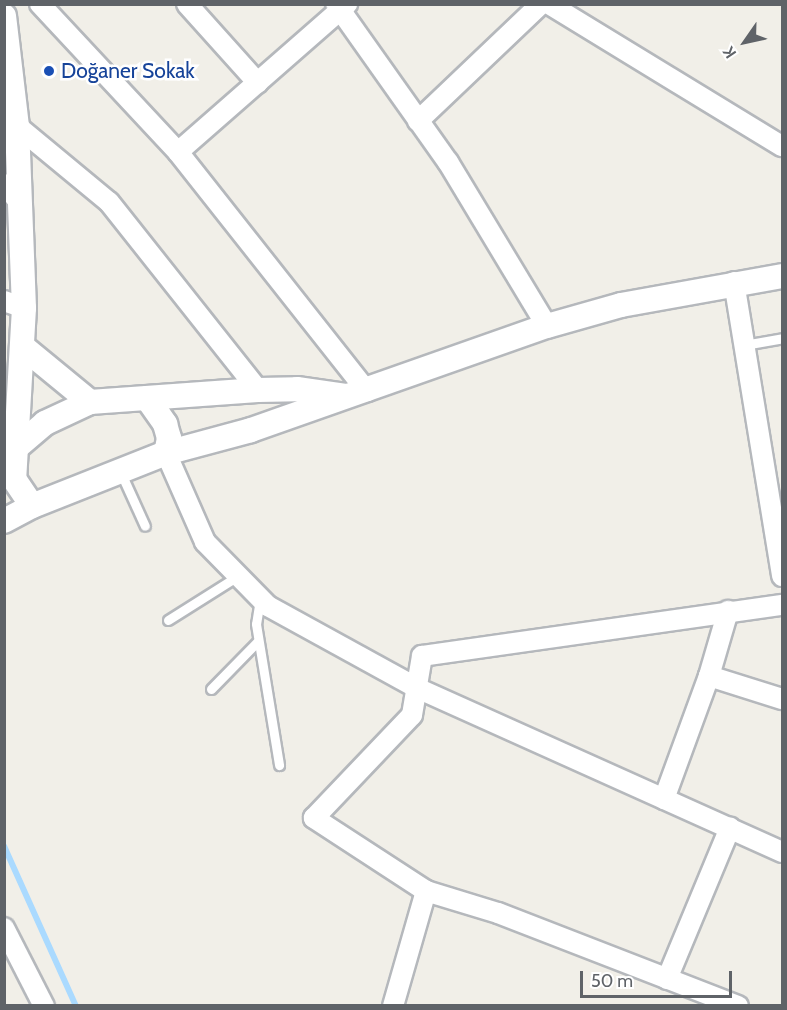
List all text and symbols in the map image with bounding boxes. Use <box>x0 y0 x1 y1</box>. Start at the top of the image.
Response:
north arrow <box>715 12 775 72</box>
text: K <box>719 43 740 62</box>
place label: Doğaner Sokak <box>61 58 195 84</box>
marker: Doğaner Sokak <box>42 64 56 78</box>
scale bar <box>583 959 734 997</box>
text: 50 m <box>591 970 633 992</box>

